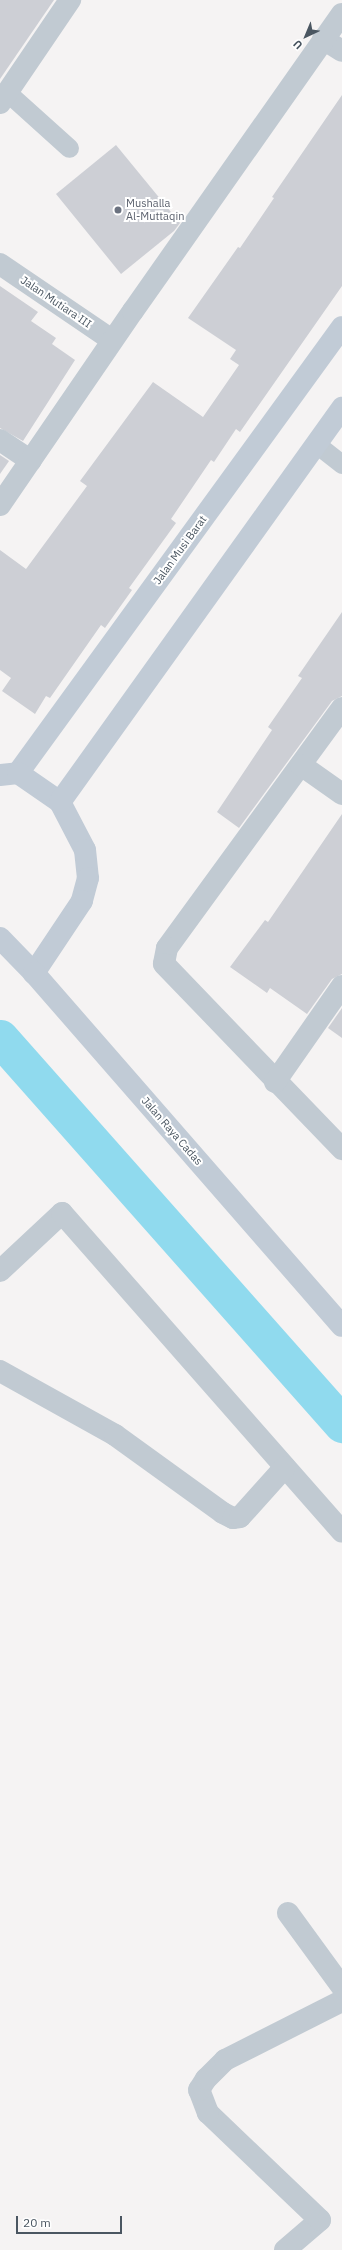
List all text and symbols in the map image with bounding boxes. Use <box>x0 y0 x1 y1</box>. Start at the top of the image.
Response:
north arrow <box>286 16 326 56</box>
text: U <box>290 37 305 52</box>
place label: Mushalla Al-Muttaqin <box>126 197 184 223</box>
marker: Mushalla Al-Muttaqin <box>113 205 123 215</box>
street label: Jalan Mutiara III <box>18 273 94 331</box>
street label: Jalan Musi Barat <box>151 513 209 587</box>
street label: Jalan Raya Cadas <box>139 1094 205 1168</box>
scale bar <box>18 2208 124 2234</box>
text: 20 m <box>23 2215 51 2230</box>

